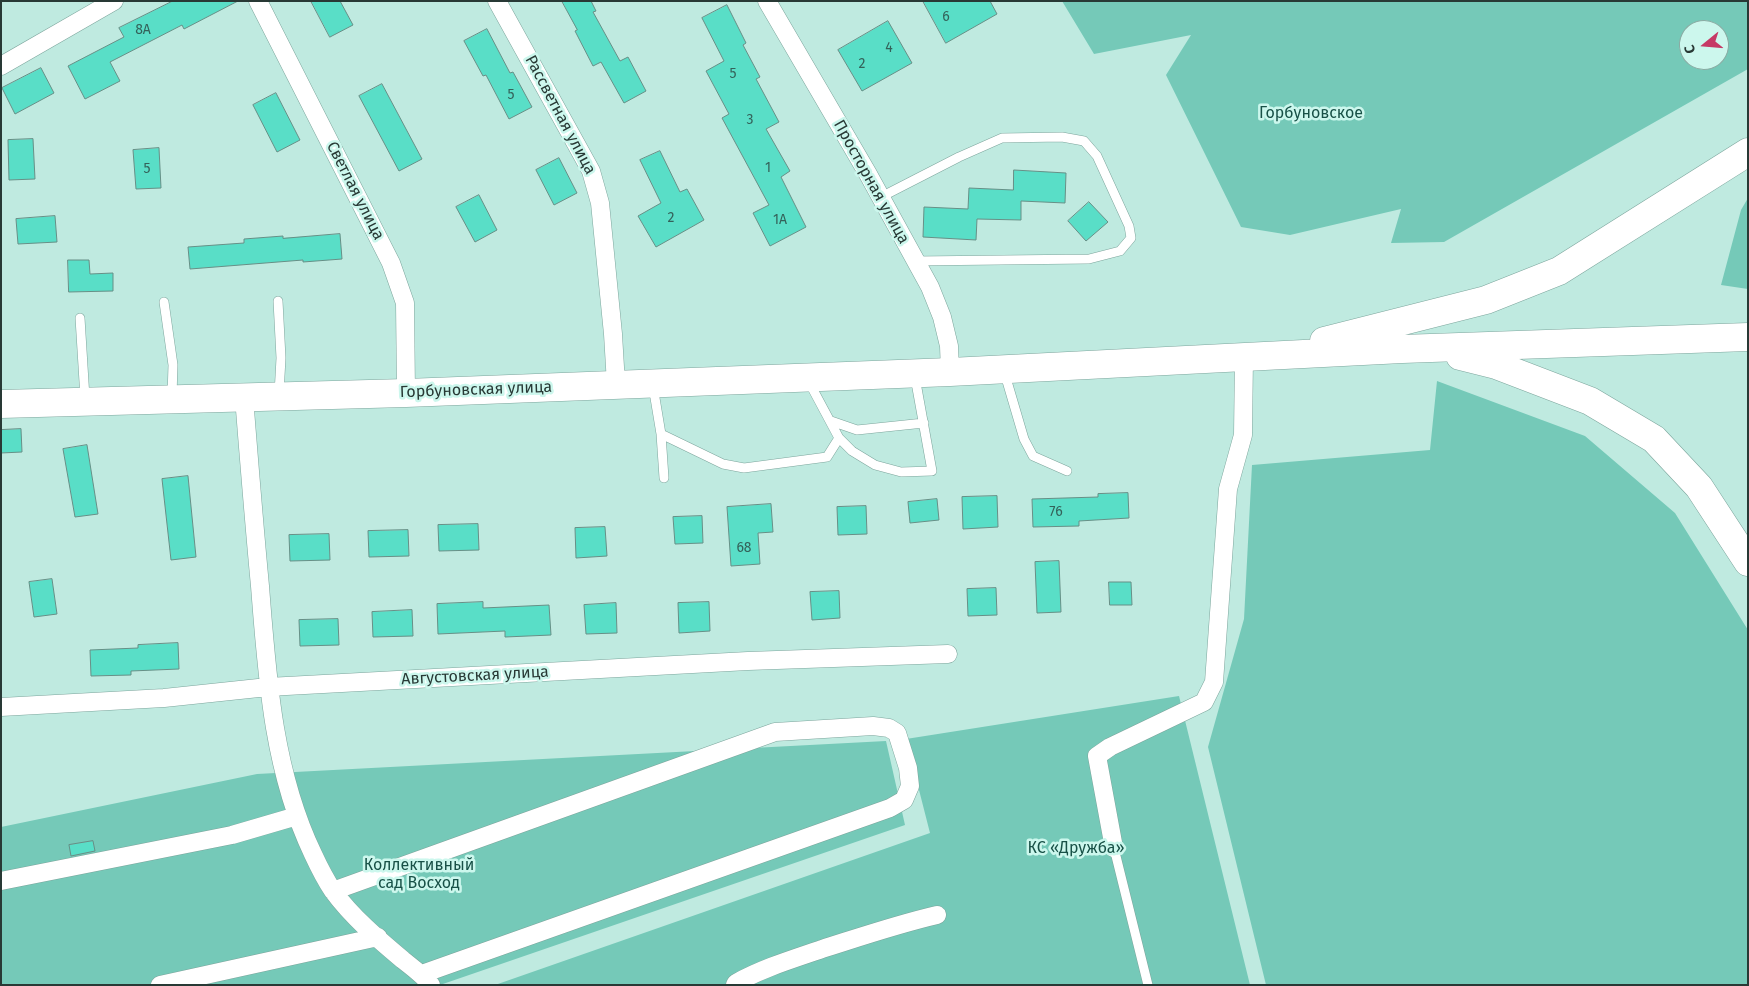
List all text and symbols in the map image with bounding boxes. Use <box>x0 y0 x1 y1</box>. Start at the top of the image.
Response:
house number: 6 <box>942 9 950 25</box>
north arrow <box>1679 20 1729 70</box>
house number: 8А <box>135 22 151 38</box>
house number: 4 <box>885 40 893 56</box>
text: С <box>1681 43 1699 56</box>
street label: Рассветная улица <box>520 52 600 178</box>
house number: 2 <box>859 56 865 72</box>
house number: 5 <box>729 66 737 82</box>
house number: 5 <box>507 87 515 103</box>
park label: Горбуновское <box>1259 104 1363 124</box>
house number: 3 <box>747 112 753 128</box>
street label: Просторная улица <box>829 117 913 247</box>
street label: Светлая улица <box>322 139 388 243</box>
house number: 1 <box>765 160 771 176</box>
house number: 5 <box>143 161 151 177</box>
house number: 2 <box>668 210 674 226</box>
house number: 1А <box>773 212 787 228</box>
street label: Горбуновская улица <box>400 378 552 402</box>
house number: 76 <box>1049 504 1063 520</box>
house number: 68 <box>736 540 752 556</box>
street label: Августовская улица <box>401 663 549 689</box>
park label: КС «Дружба» <box>1028 839 1124 859</box>
park label: Коллективный сад Восход <box>364 856 474 894</box>

